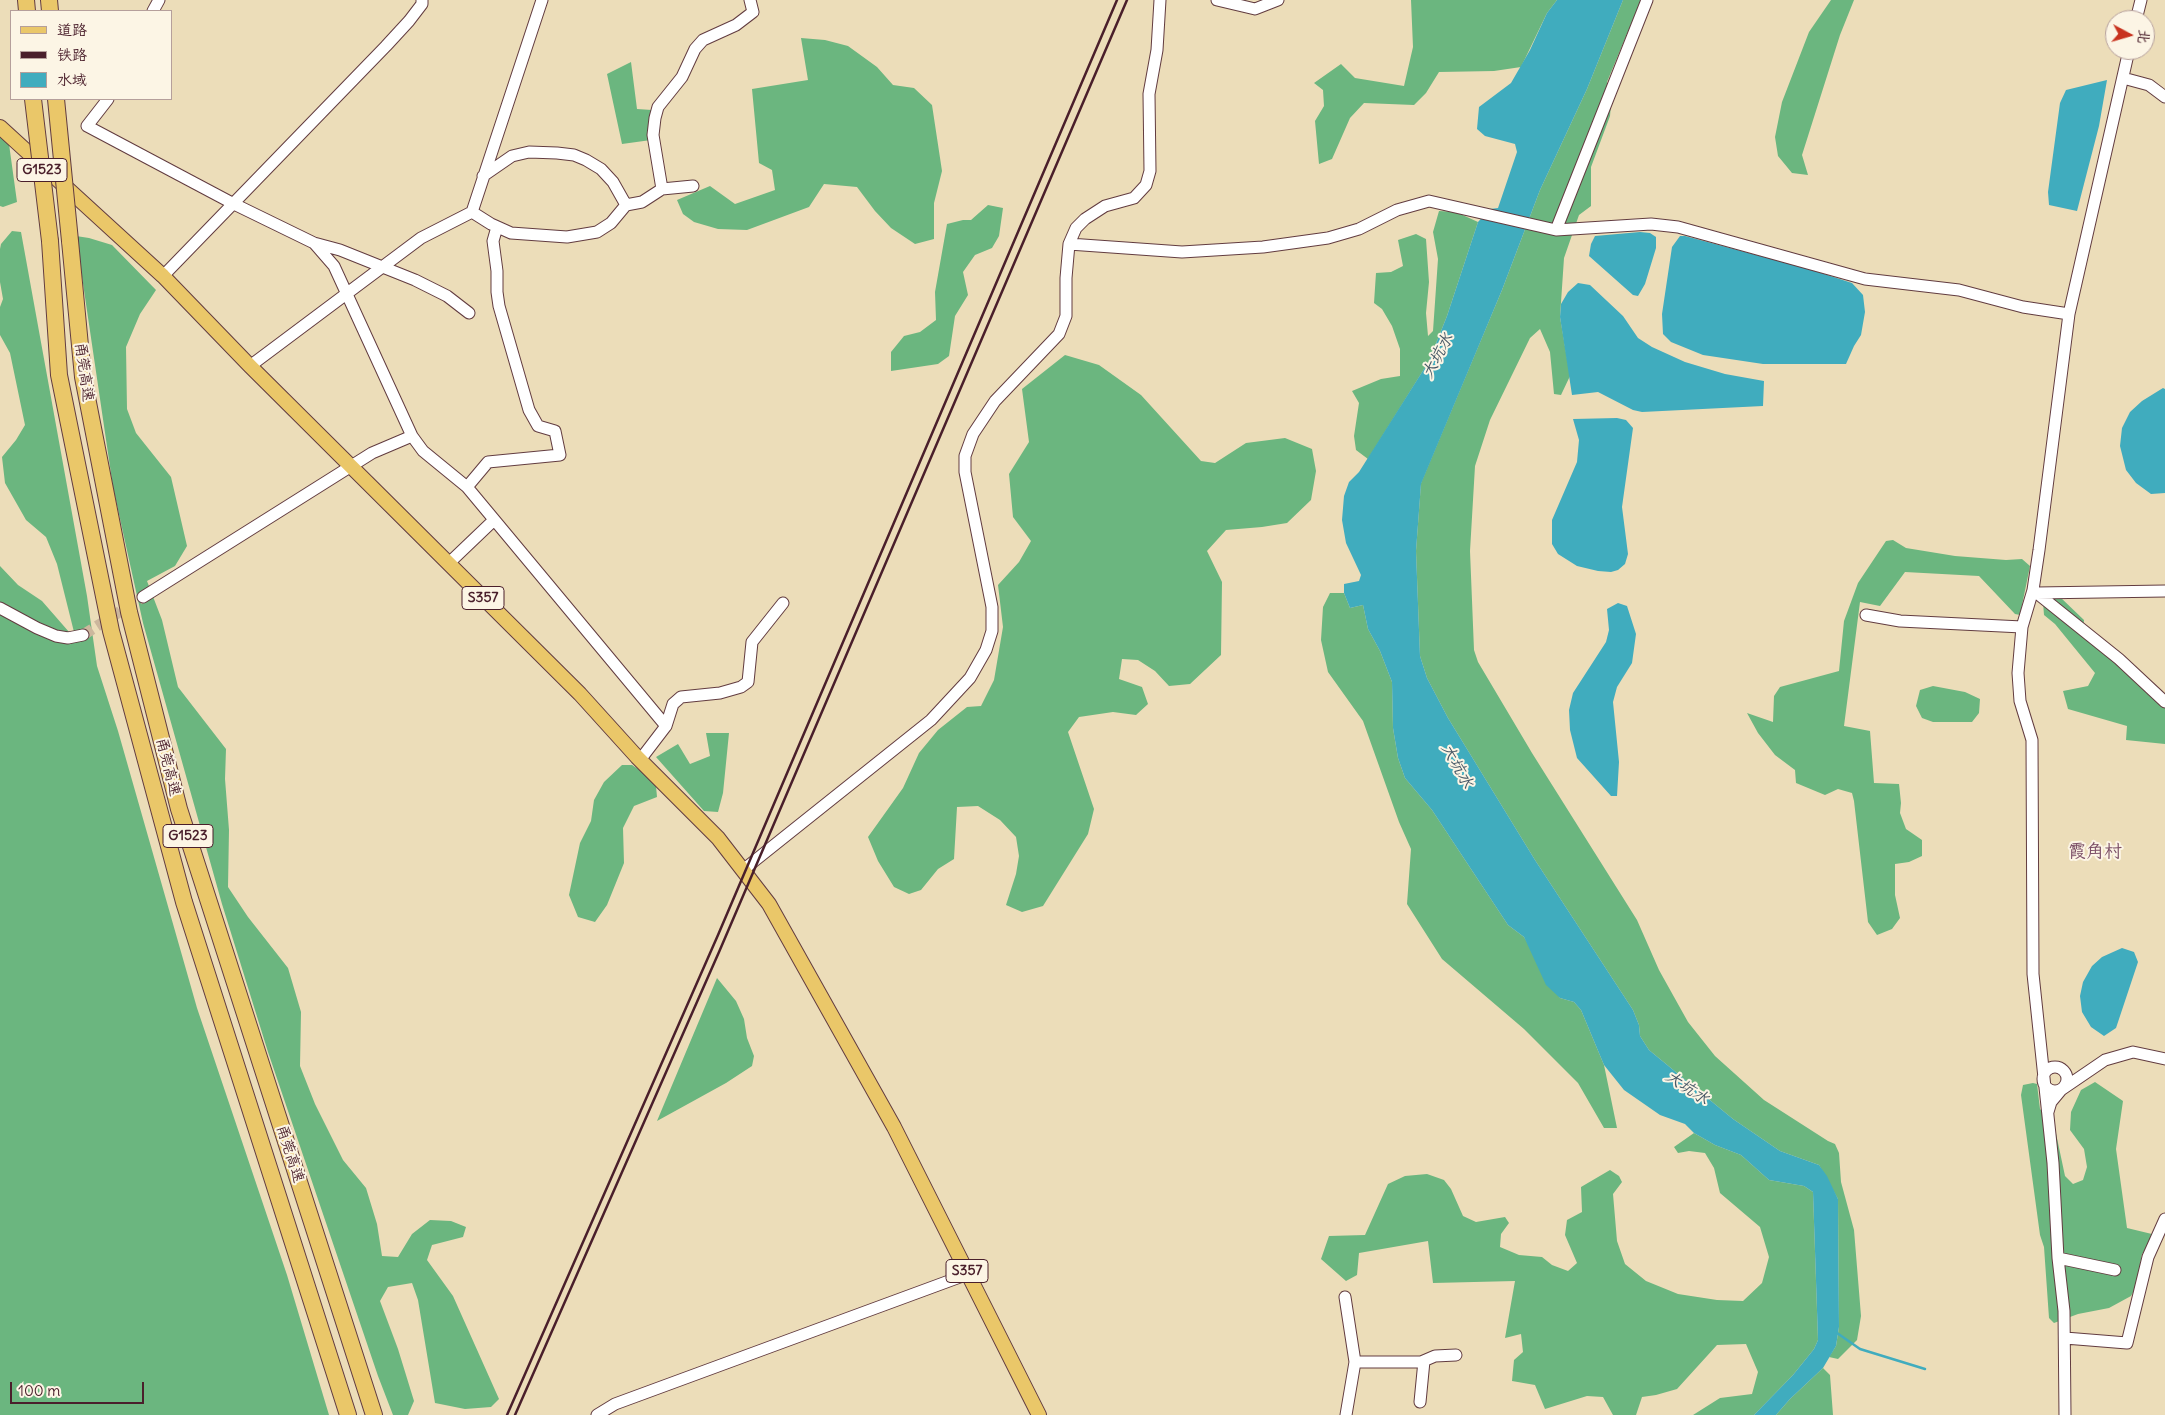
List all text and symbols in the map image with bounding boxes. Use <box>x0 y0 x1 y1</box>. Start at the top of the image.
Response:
legend <box>10 10 172 100</box>
north arrow <box>2105 10 2155 60</box>
text: 道路 <box>57 20 87 39</box>
text: 北 <box>2134 29 2154 44</box>
text: 铁路 <box>57 45 87 64</box>
text: 水域 <box>57 70 87 89</box>
road number: G1523 <box>17 158 67 182</box>
water label: 大坑水 <box>1418 330 1458 382</box>
street label: 甬莞高速 <box>71 341 97 403</box>
road number: S357 <box>462 586 504 610</box>
street label: 甬莞高速 <box>152 736 184 798</box>
water label: 大坑水 <box>1437 740 1477 792</box>
road number: G1523 <box>163 824 213 848</box>
district label: 霞角村 <box>2068 841 2122 863</box>
water label: 大坑水 <box>1662 1067 1712 1109</box>
street label: 甬莞高速 <box>272 1123 308 1185</box>
road number: S357 <box>946 1260 988 1282</box>
scale bar <box>12 1372 146 1404</box>
text: 100 m <box>18 1381 60 1400</box>

